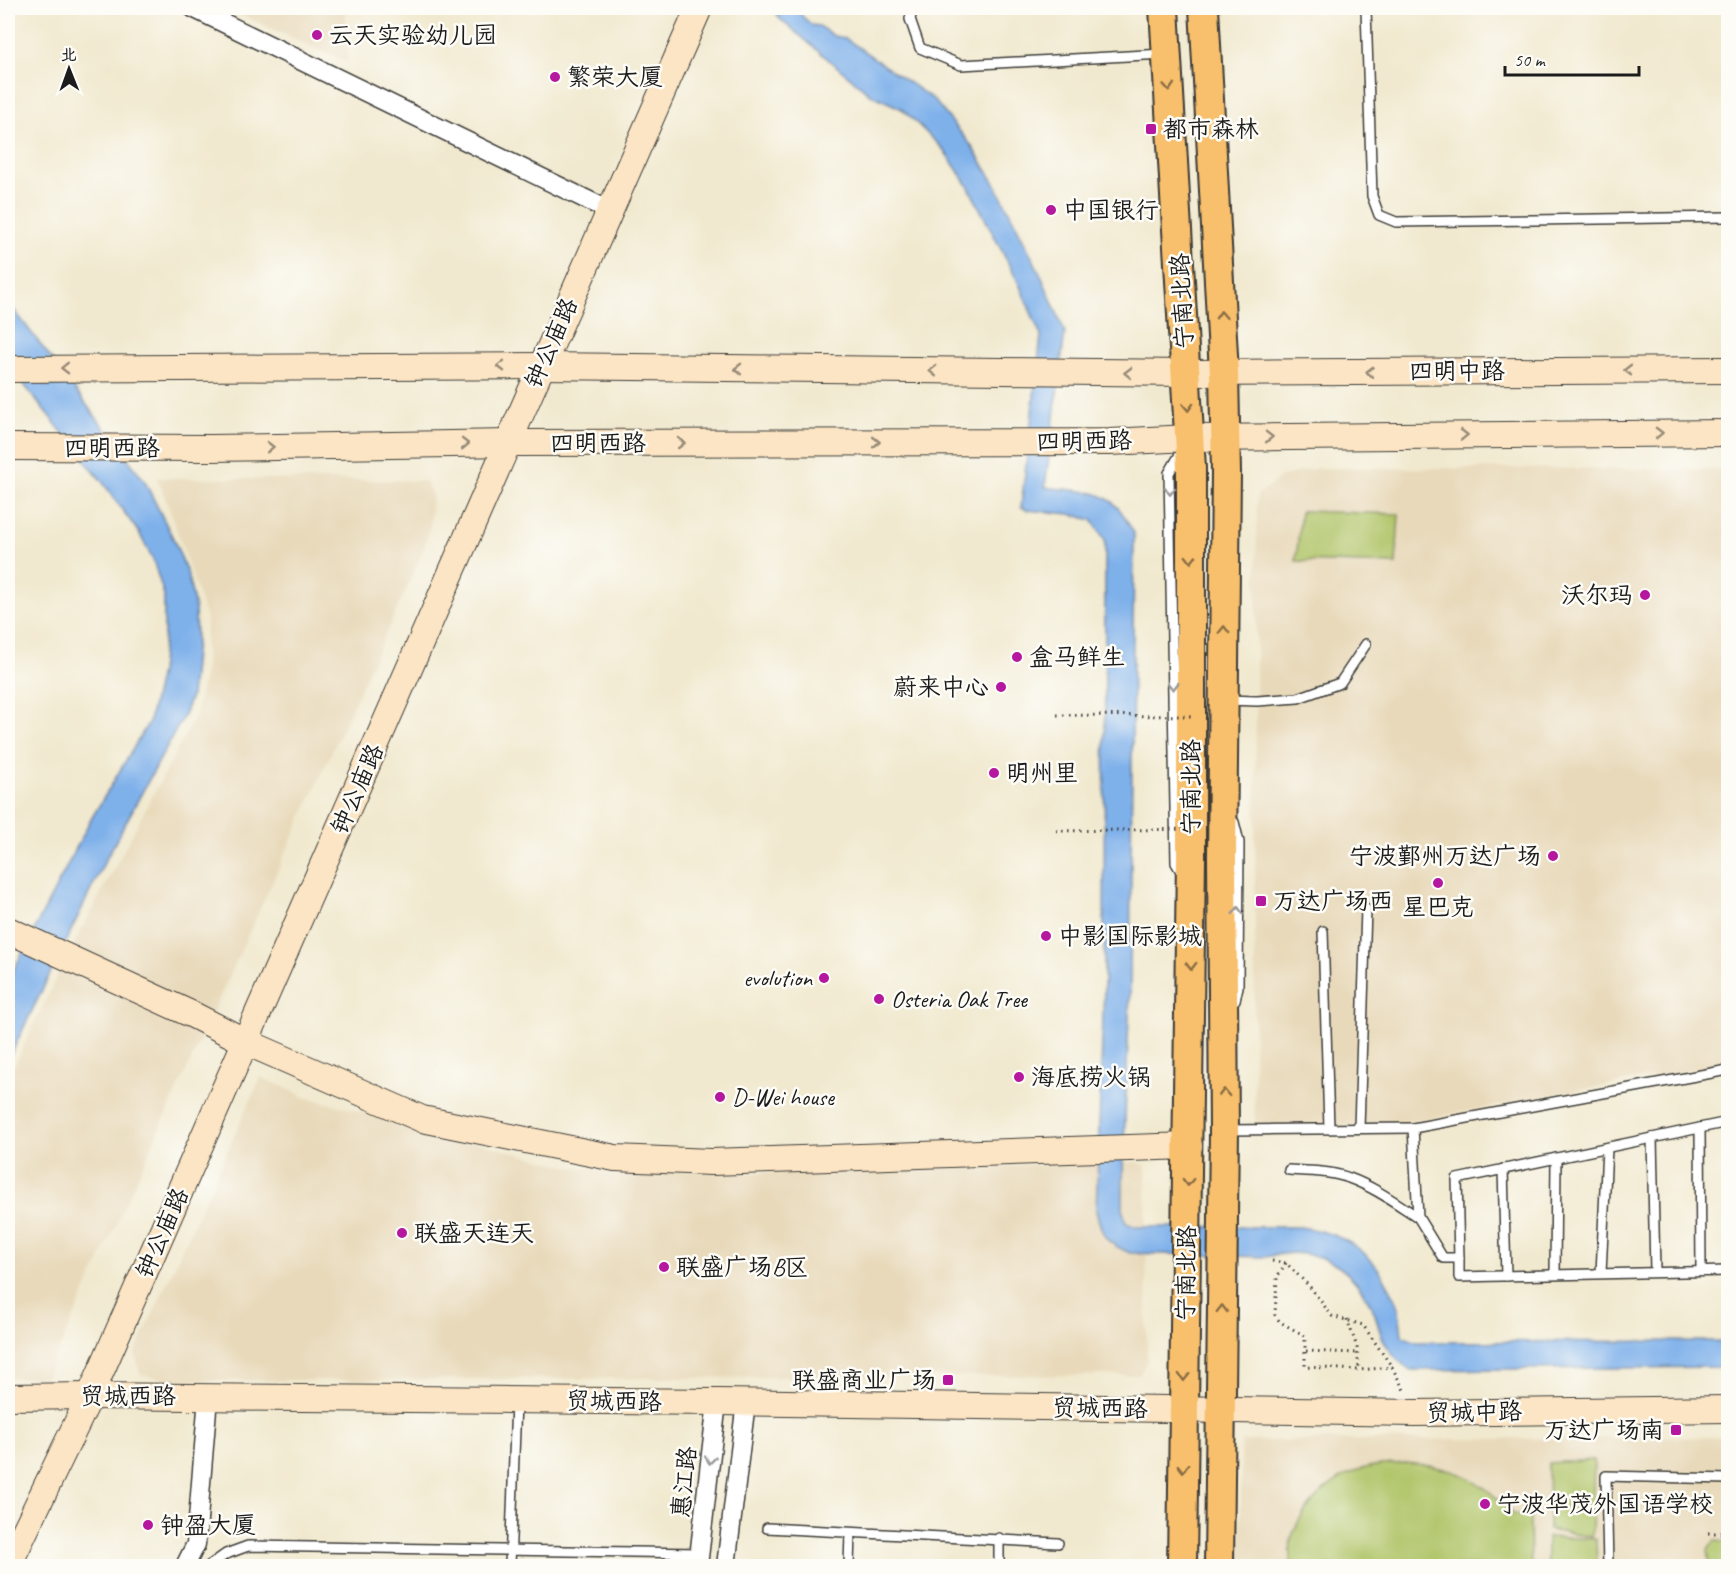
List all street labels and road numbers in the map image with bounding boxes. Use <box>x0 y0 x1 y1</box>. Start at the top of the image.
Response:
street label: 宁南北路 <box>1165 252 1199 350</box>
street label: 钟公庙路 <box>518 293 584 393</box>
street label: 四明中路 <box>1409 356 1505 386</box>
street label: 四明西路 <box>1036 425 1132 457</box>
street label: 四明西路 <box>550 428 646 458</box>
street label: 四明西路 <box>64 433 160 463</box>
street label: 钟公庙路 <box>324 739 390 839</box>
street label: 宁南北路 <box>1176 739 1206 835</box>
street label: 钟公庙路 <box>129 1183 195 1283</box>
street label: 宁南北路 <box>1170 1225 1202 1321</box>
street label: 贸城西路 <box>80 1381 176 1411</box>
street label: 贸城西路 <box>566 1385 662 1417</box>
street label: 贸城西路 <box>1052 1392 1148 1424</box>
street label: 贸城中路 <box>1426 1396 1522 1428</box>
street label: 惠江路 <box>665 1445 703 1519</box>

